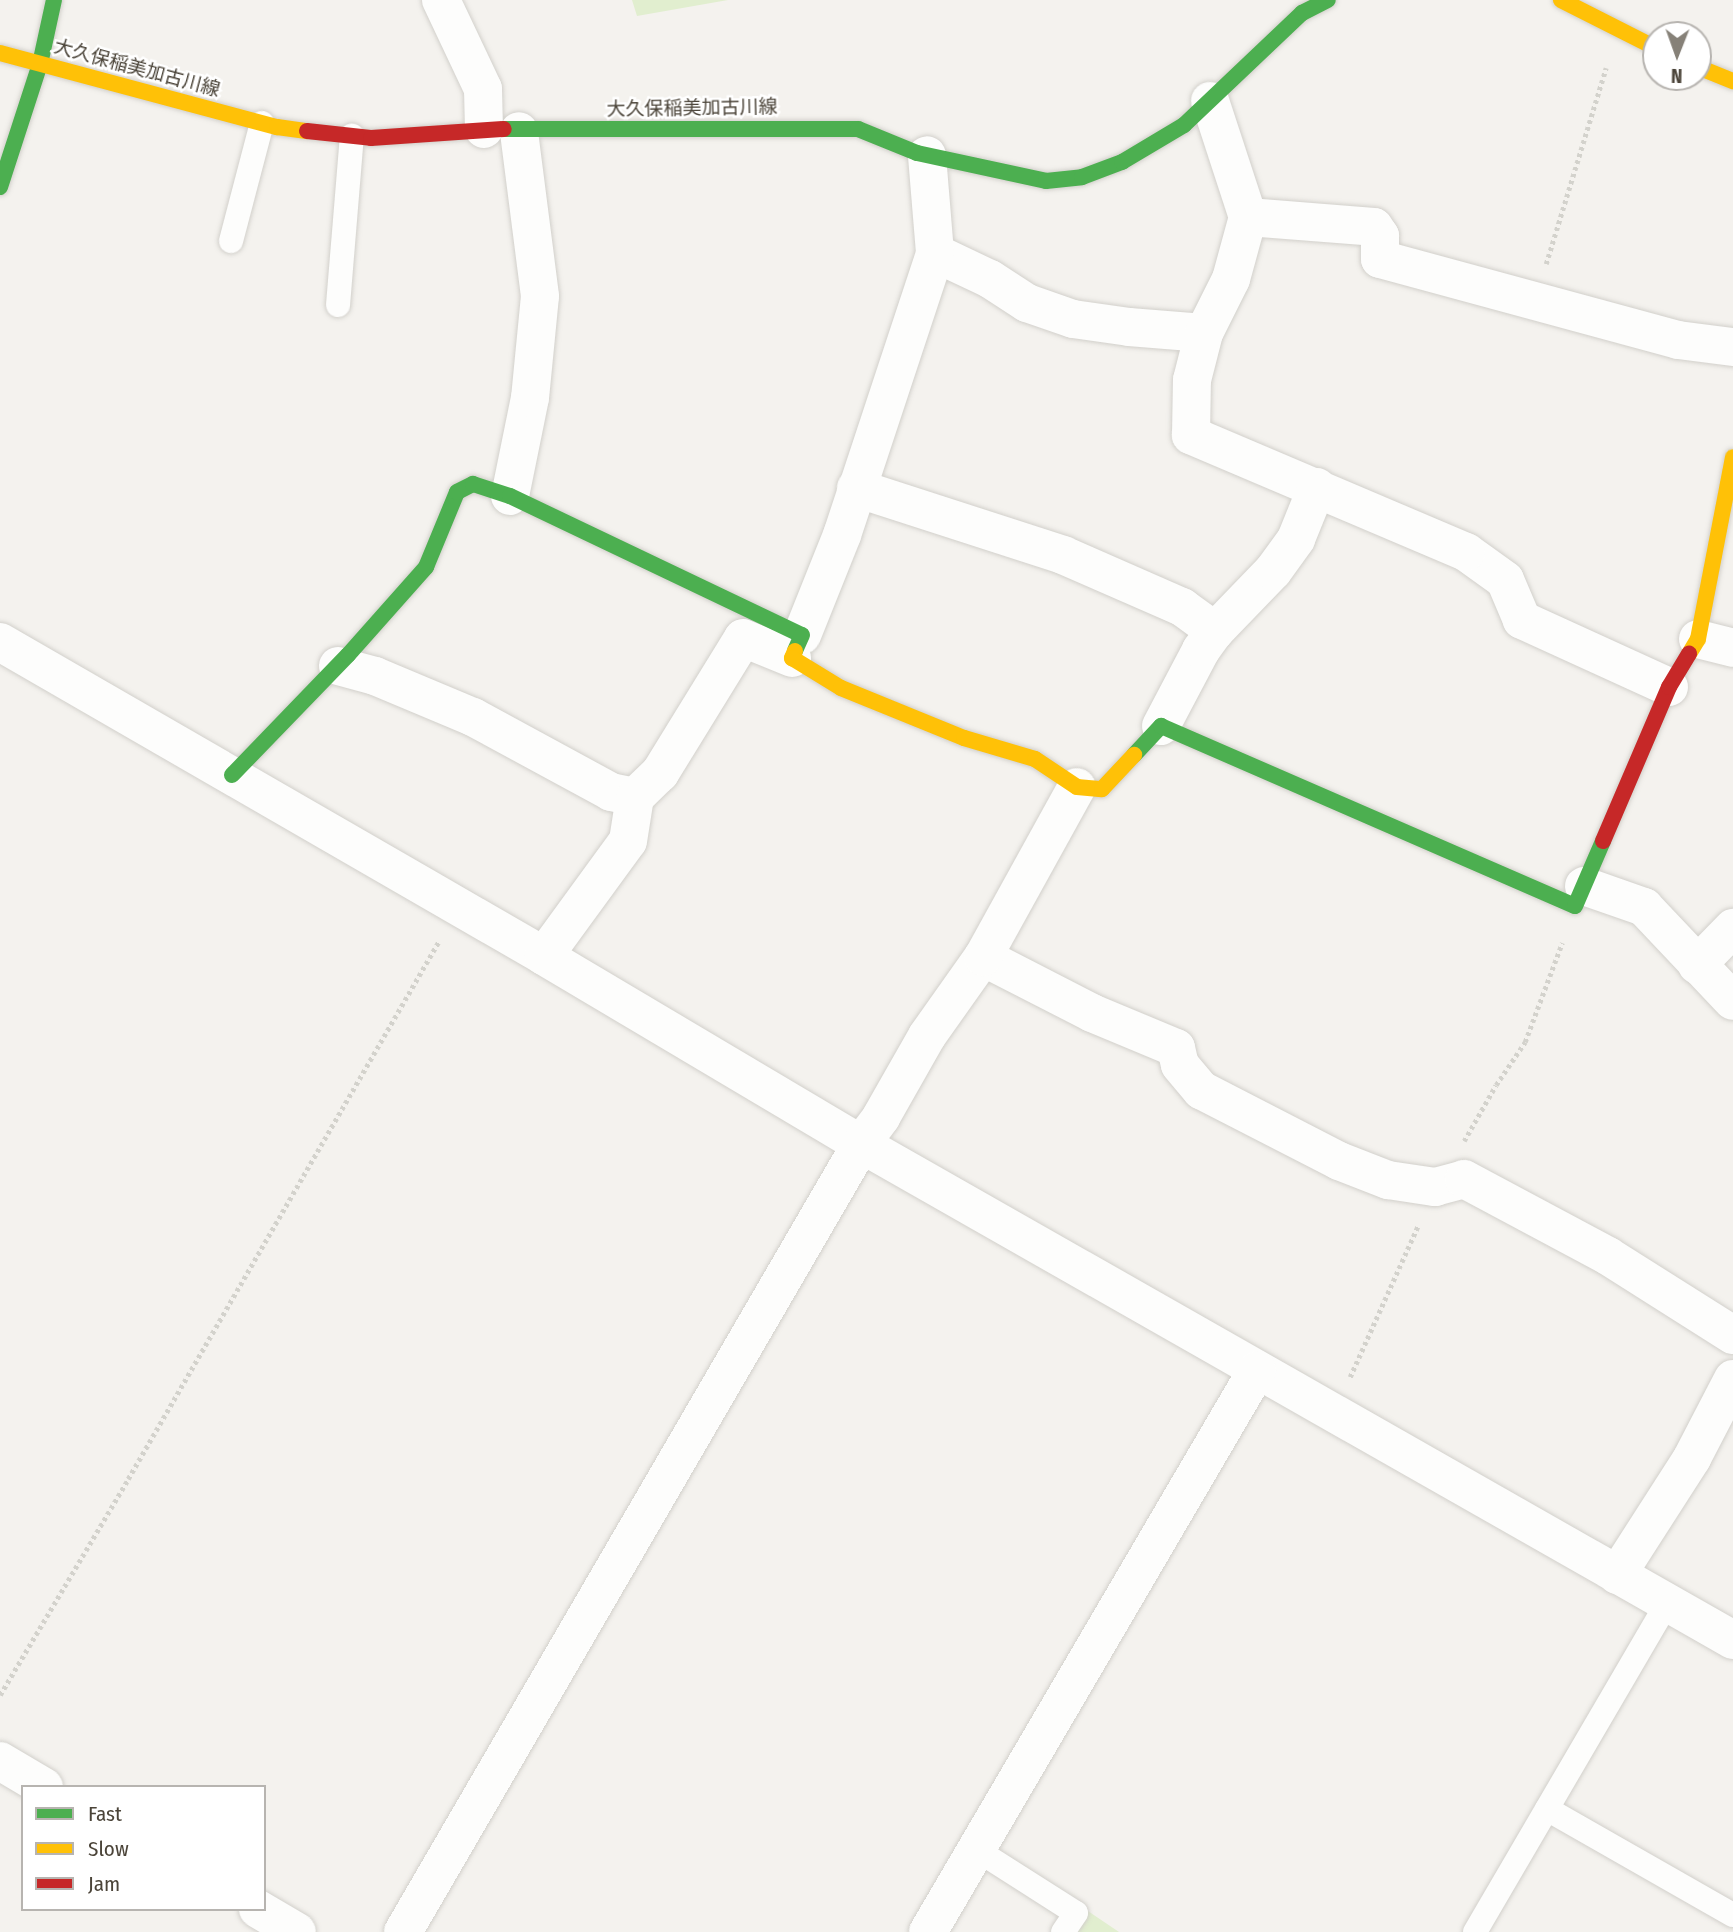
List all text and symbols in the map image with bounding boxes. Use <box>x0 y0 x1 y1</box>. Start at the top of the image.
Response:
north arrow <box>1642 21 1712 91</box>
street label: 大久保稲美加古川線 <box>51 35 223 101</box>
text: N <box>1671 64 1683 87</box>
street label: 大久保稲美加古川線 <box>606 95 778 121</box>
legend <box>21 1785 266 1911</box>
text: Fast <box>88 1801 122 1827</box>
text: Slow <box>88 1836 129 1862</box>
text: Jam <box>88 1871 120 1897</box>

